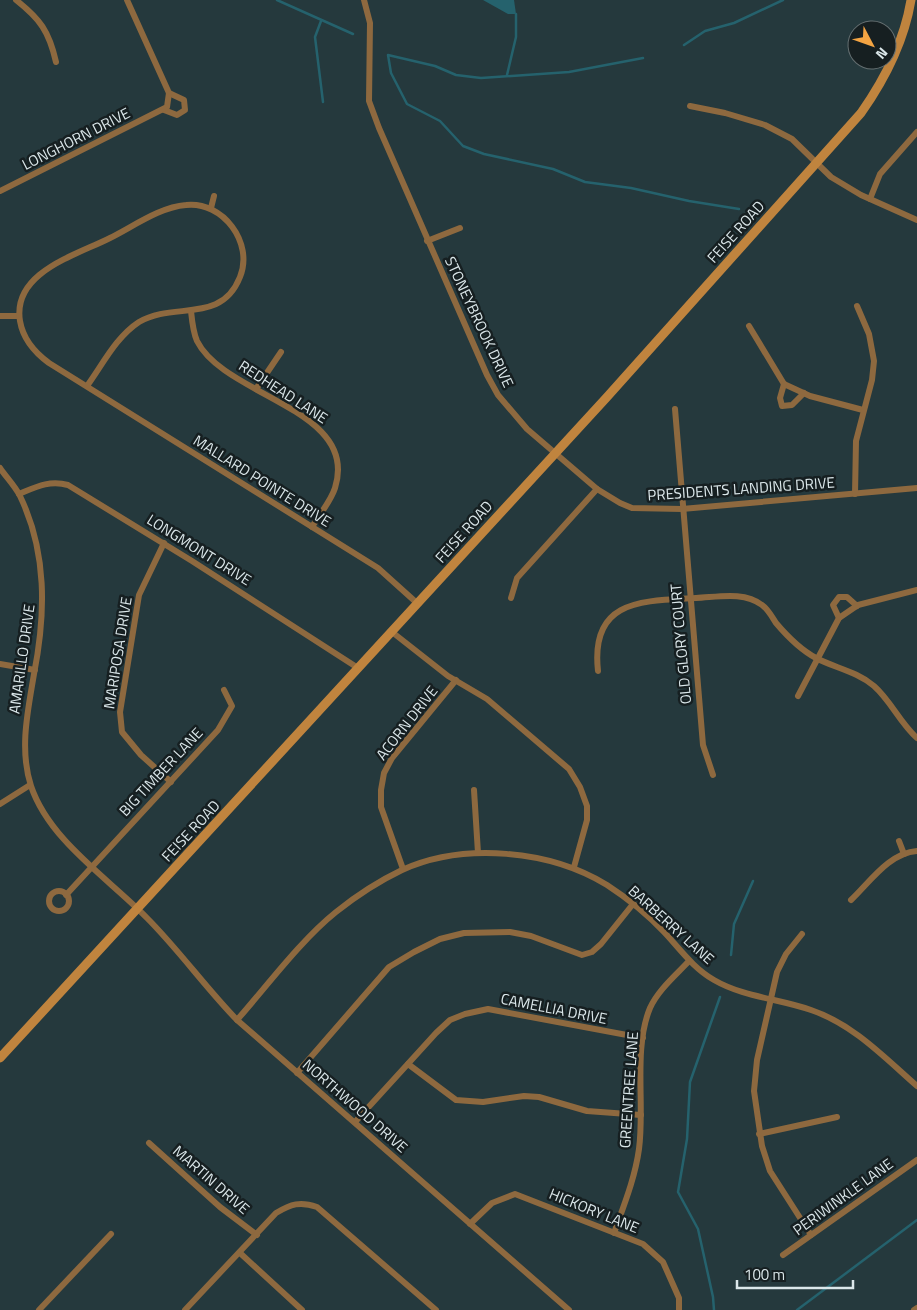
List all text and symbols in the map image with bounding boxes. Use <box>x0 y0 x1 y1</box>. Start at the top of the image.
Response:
north arrow <box>847 20 897 70</box>
text: N <box>871 43 893 64</box>
street label: LONGHORN DRIVE <box>18 101 134 176</box>
street label: FEISE ROAD <box>701 195 770 268</box>
street label: STONEYBROOK DRIVE <box>439 253 520 391</box>
street label: REDHEAD LANE <box>234 354 332 429</box>
street label: MALLARD POINTE DRIVE <box>189 429 336 532</box>
street label: PRESIDENTS LANDING DRIVE <box>647 470 835 507</box>
street label: FEISE ROAD <box>429 495 498 568</box>
street label: LONGMONT DRIVE <box>142 508 256 591</box>
street label: OLD GLORY COURT <box>664 583 697 705</box>
street label: MARIPOSA DRIVE <box>97 595 138 711</box>
street label: AMARILLO DRIVE <box>2 603 41 715</box>
street label: ACORN DRIVE <box>370 681 443 765</box>
street label: BIG TIMBER LANE <box>113 722 208 821</box>
street label: FEISE ROAD <box>156 795 225 867</box>
street label: BARBERRY LANE <box>623 880 719 970</box>
street label: CAMELLIA DRIVE <box>499 987 609 1030</box>
street label: GREENTREE LANE <box>613 1031 644 1149</box>
street label: NORTHWOOD DRIVE <box>298 1053 413 1158</box>
street label: MARTIN DRIVE <box>168 1140 255 1220</box>
street label: PERIWINKLE LANE <box>788 1152 898 1241</box>
street label: HICKORY LANE <box>546 1182 643 1239</box>
scale bar <box>737 1258 853 1290</box>
text: 100 m <box>744 1263 785 1286</box>

